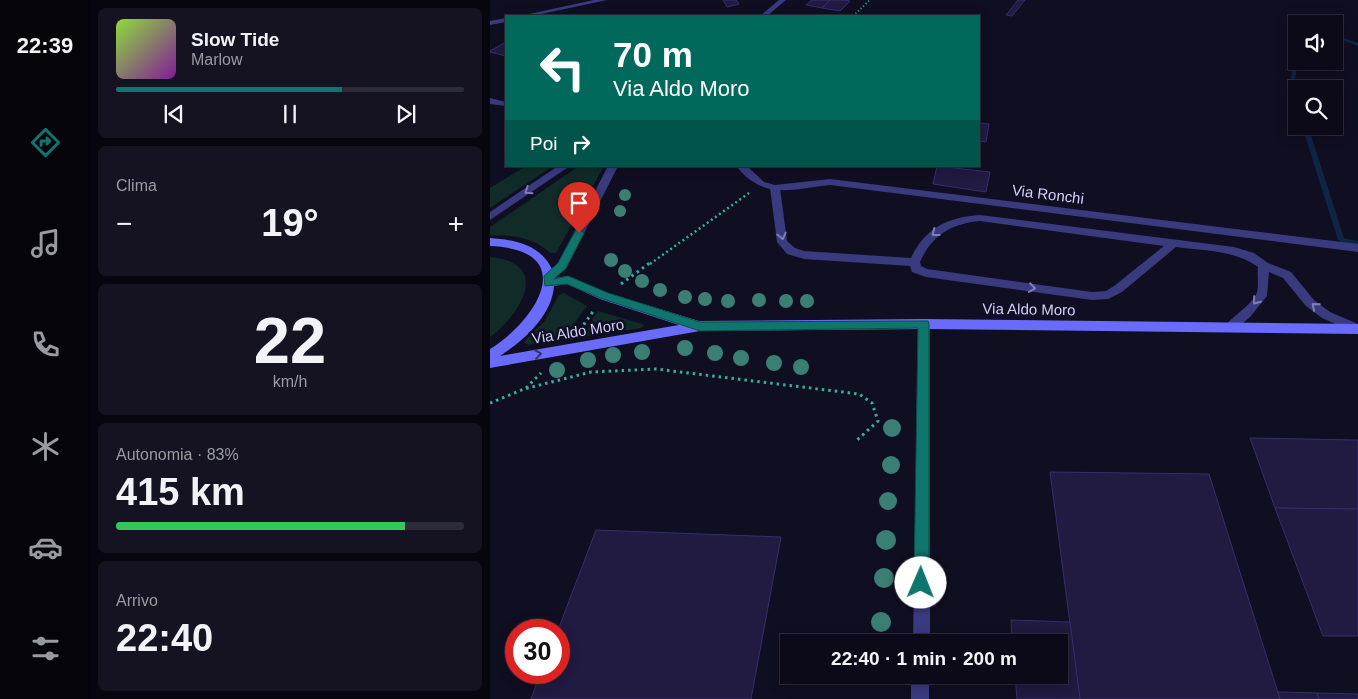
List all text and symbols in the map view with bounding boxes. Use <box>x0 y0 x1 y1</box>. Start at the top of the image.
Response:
map controls <box>1288 15 1343 135</box>
button: sound <box>1288 15 1343 70</box>
text: Slow Tide <box>191 29 279 50</box>
text: 22:39 <box>17 33 73 58</box>
icon: left <box>530 35 595 100</box>
text: 70 m <box>613 35 693 74</box>
text: Marlow <box>191 51 243 68</box>
text: Via Aldo Moro <box>613 76 750 101</box>
button: search <box>1288 80 1343 135</box>
icon: previous <box>160 100 188 128</box>
icon: pause <box>276 100 304 128</box>
icon: next <box>392 100 420 128</box>
icon: directions <box>28 125 63 160</box>
icon: right <box>567 130 595 158</box>
text: Poi <box>530 133 557 154</box>
text: Clima <box>116 177 157 194</box>
street label: Via Ronchi <box>1011 181 1085 207</box>
pin <box>558 182 600 233</box>
one-way arrow <box>524 185 533 195</box>
icon: arrive <box>565 189 593 217</box>
text: 19° <box>261 202 319 244</box>
text: − <box>116 208 132 239</box>
text: + <box>448 208 464 239</box>
icon: music <box>28 226 63 261</box>
one-way arrow <box>931 227 941 236</box>
one-way arrow <box>776 232 787 240</box>
one-way arrow <box>1028 282 1037 292</box>
one-way arrow <box>1254 295 1262 304</box>
street label: Via Aldo Moro <box>982 300 1076 318</box>
one-way arrow <box>1311 302 1320 311</box>
text: 22 <box>254 304 326 377</box>
street label: Via Aldo Moro <box>531 315 625 347</box>
icon: phone <box>28 327 63 362</box>
one-way arrow <box>534 350 542 360</box>
text: km/h <box>273 373 307 390</box>
icon: climate <box>28 429 63 464</box>
text: Autonomia · 83% <box>116 446 239 463</box>
text: 415 km <box>116 471 245 513</box>
icon: car <box>28 530 63 565</box>
position arrow <box>894 556 946 608</box>
text: Arrivo <box>116 592 158 609</box>
text: 22:40 <box>116 617 213 659</box>
speed limit sign: 30 <box>505 619 570 684</box>
icon: filters <box>28 631 63 666</box>
text: 22:40 · 1 min · 200 m <box>831 648 1017 669</box>

